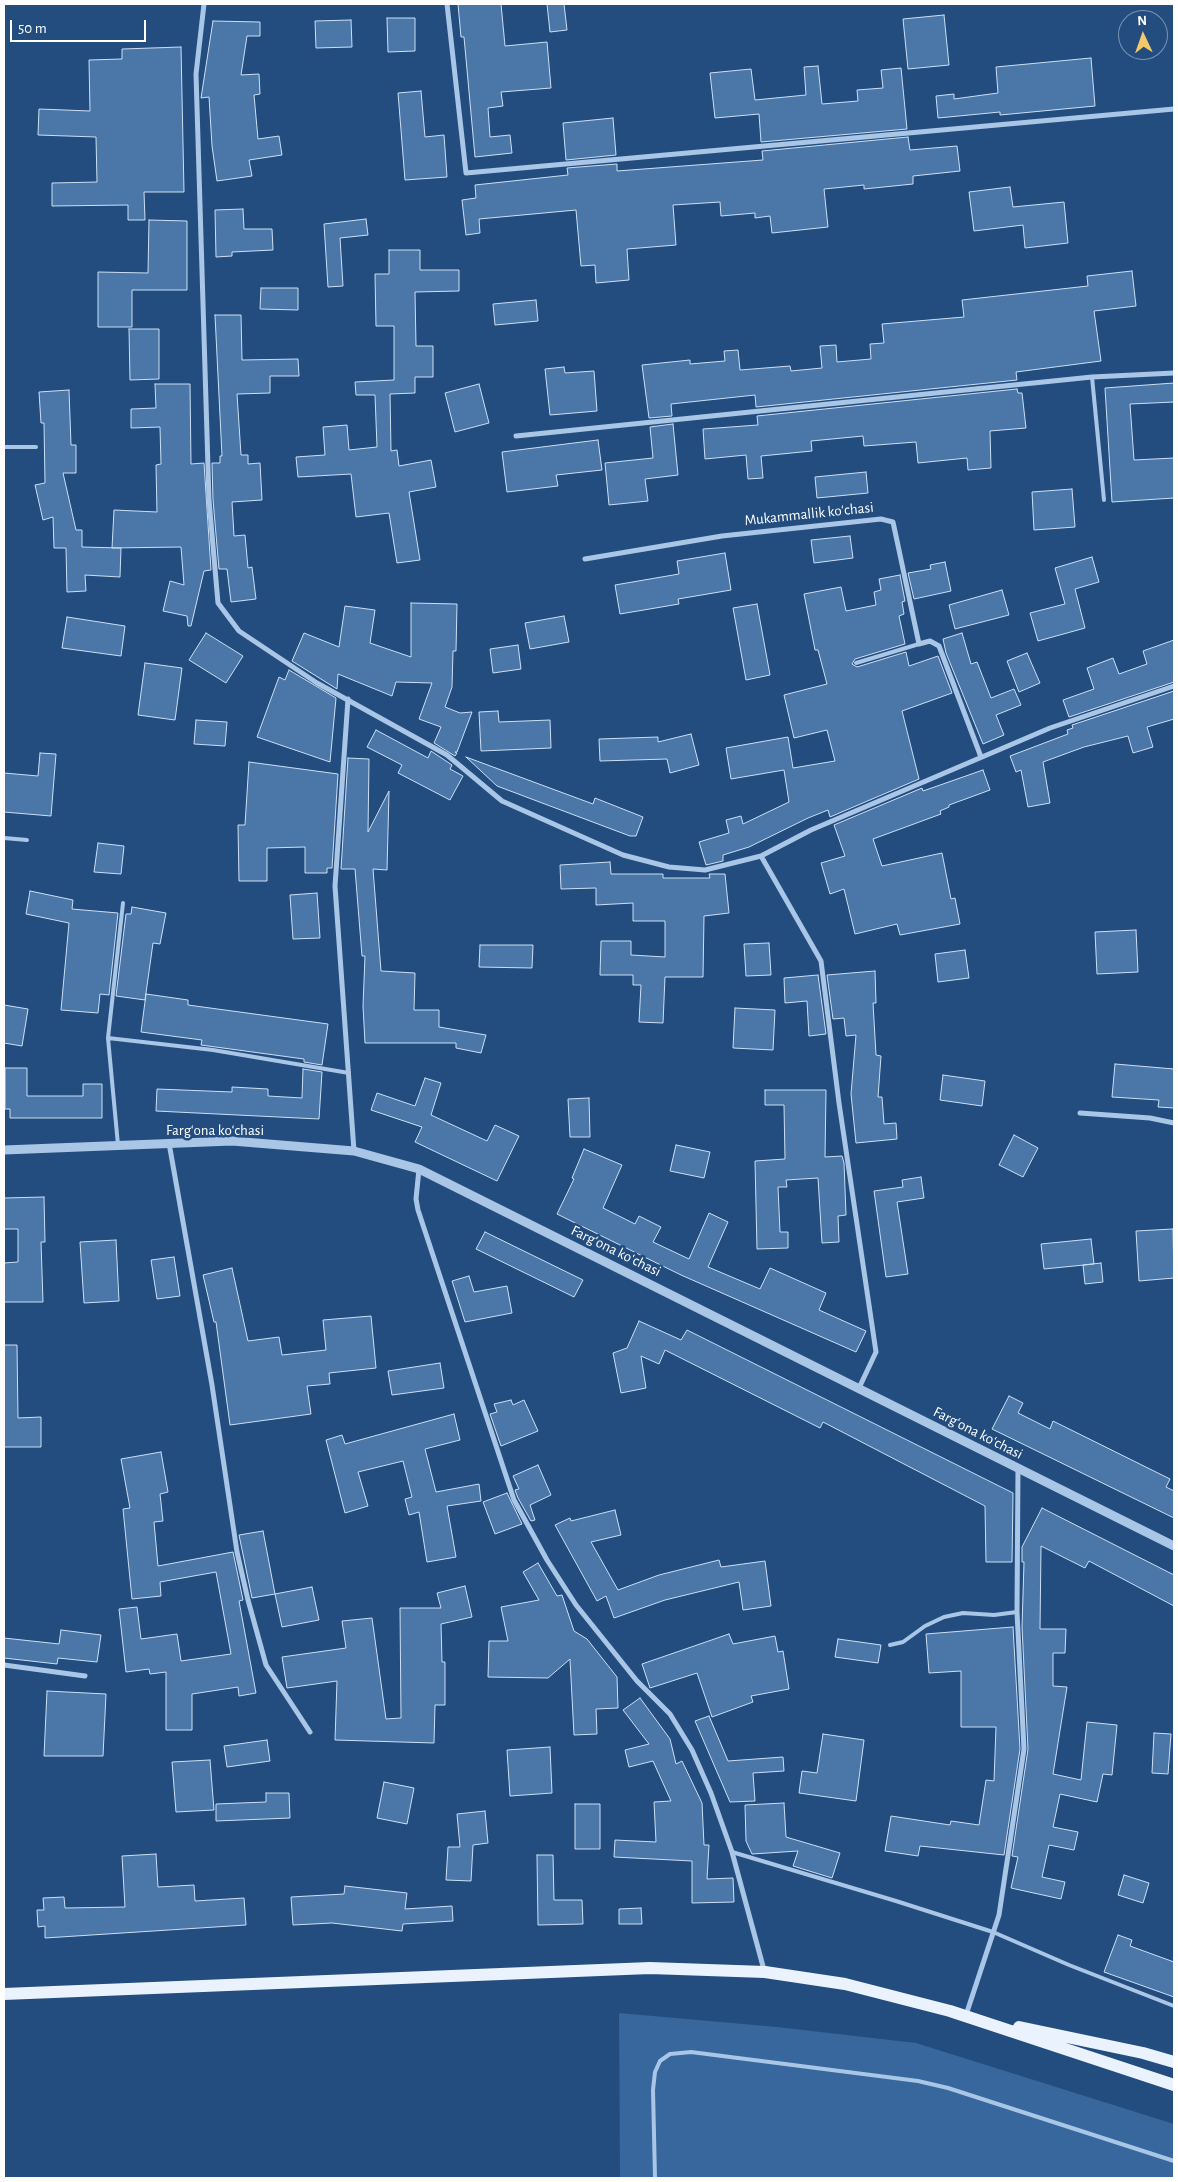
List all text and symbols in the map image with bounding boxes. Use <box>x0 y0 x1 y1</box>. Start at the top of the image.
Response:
scale bar <box>12 10 149 42</box>
north arrow <box>1118 10 1168 60</box>
text: N <box>1137 14 1147 28</box>
text: 50 m <box>18 21 47 36</box>
street label: Mukammallik koʻchasi <box>744 498 874 530</box>
street label: Fargʻona koʻchasi <box>166 1121 264 1139</box>
street label: Fargʻona koʻchasi <box>568 1221 664 1281</box>
street label: Fargʻona koʻchasi <box>930 1403 1026 1463</box>

